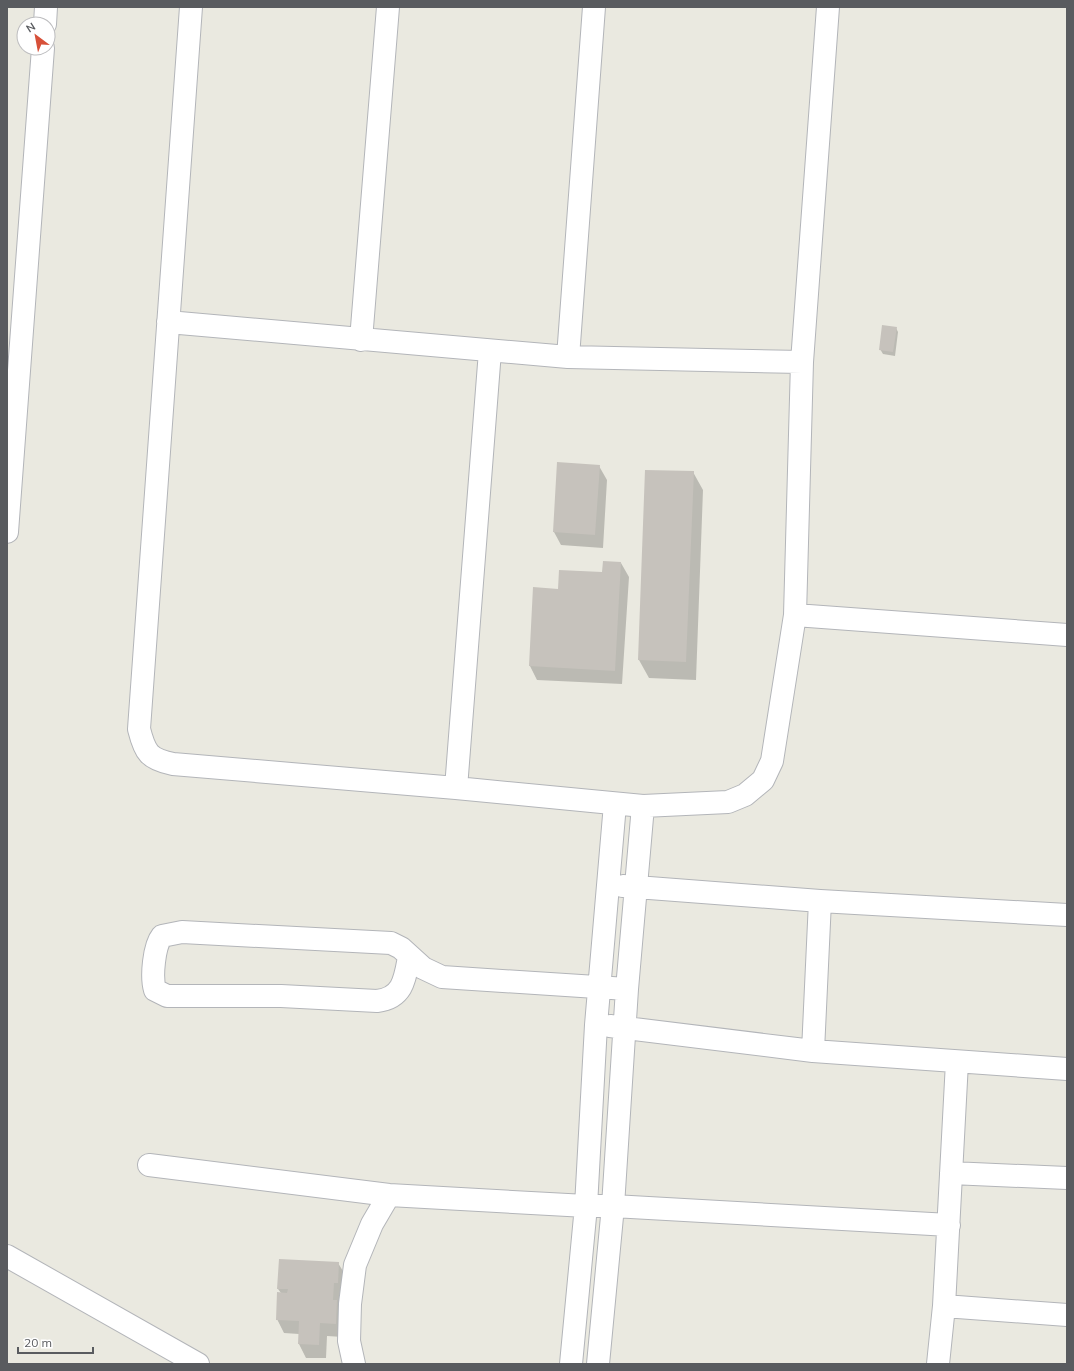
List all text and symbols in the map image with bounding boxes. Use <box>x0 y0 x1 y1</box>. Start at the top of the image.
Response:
north arrow <box>16 16 56 56</box>
text: N <box>23 19 38 36</box>
scale bar <box>18 1329 93 1355</box>
text: 20 m <box>24 1335 52 1350</box>

